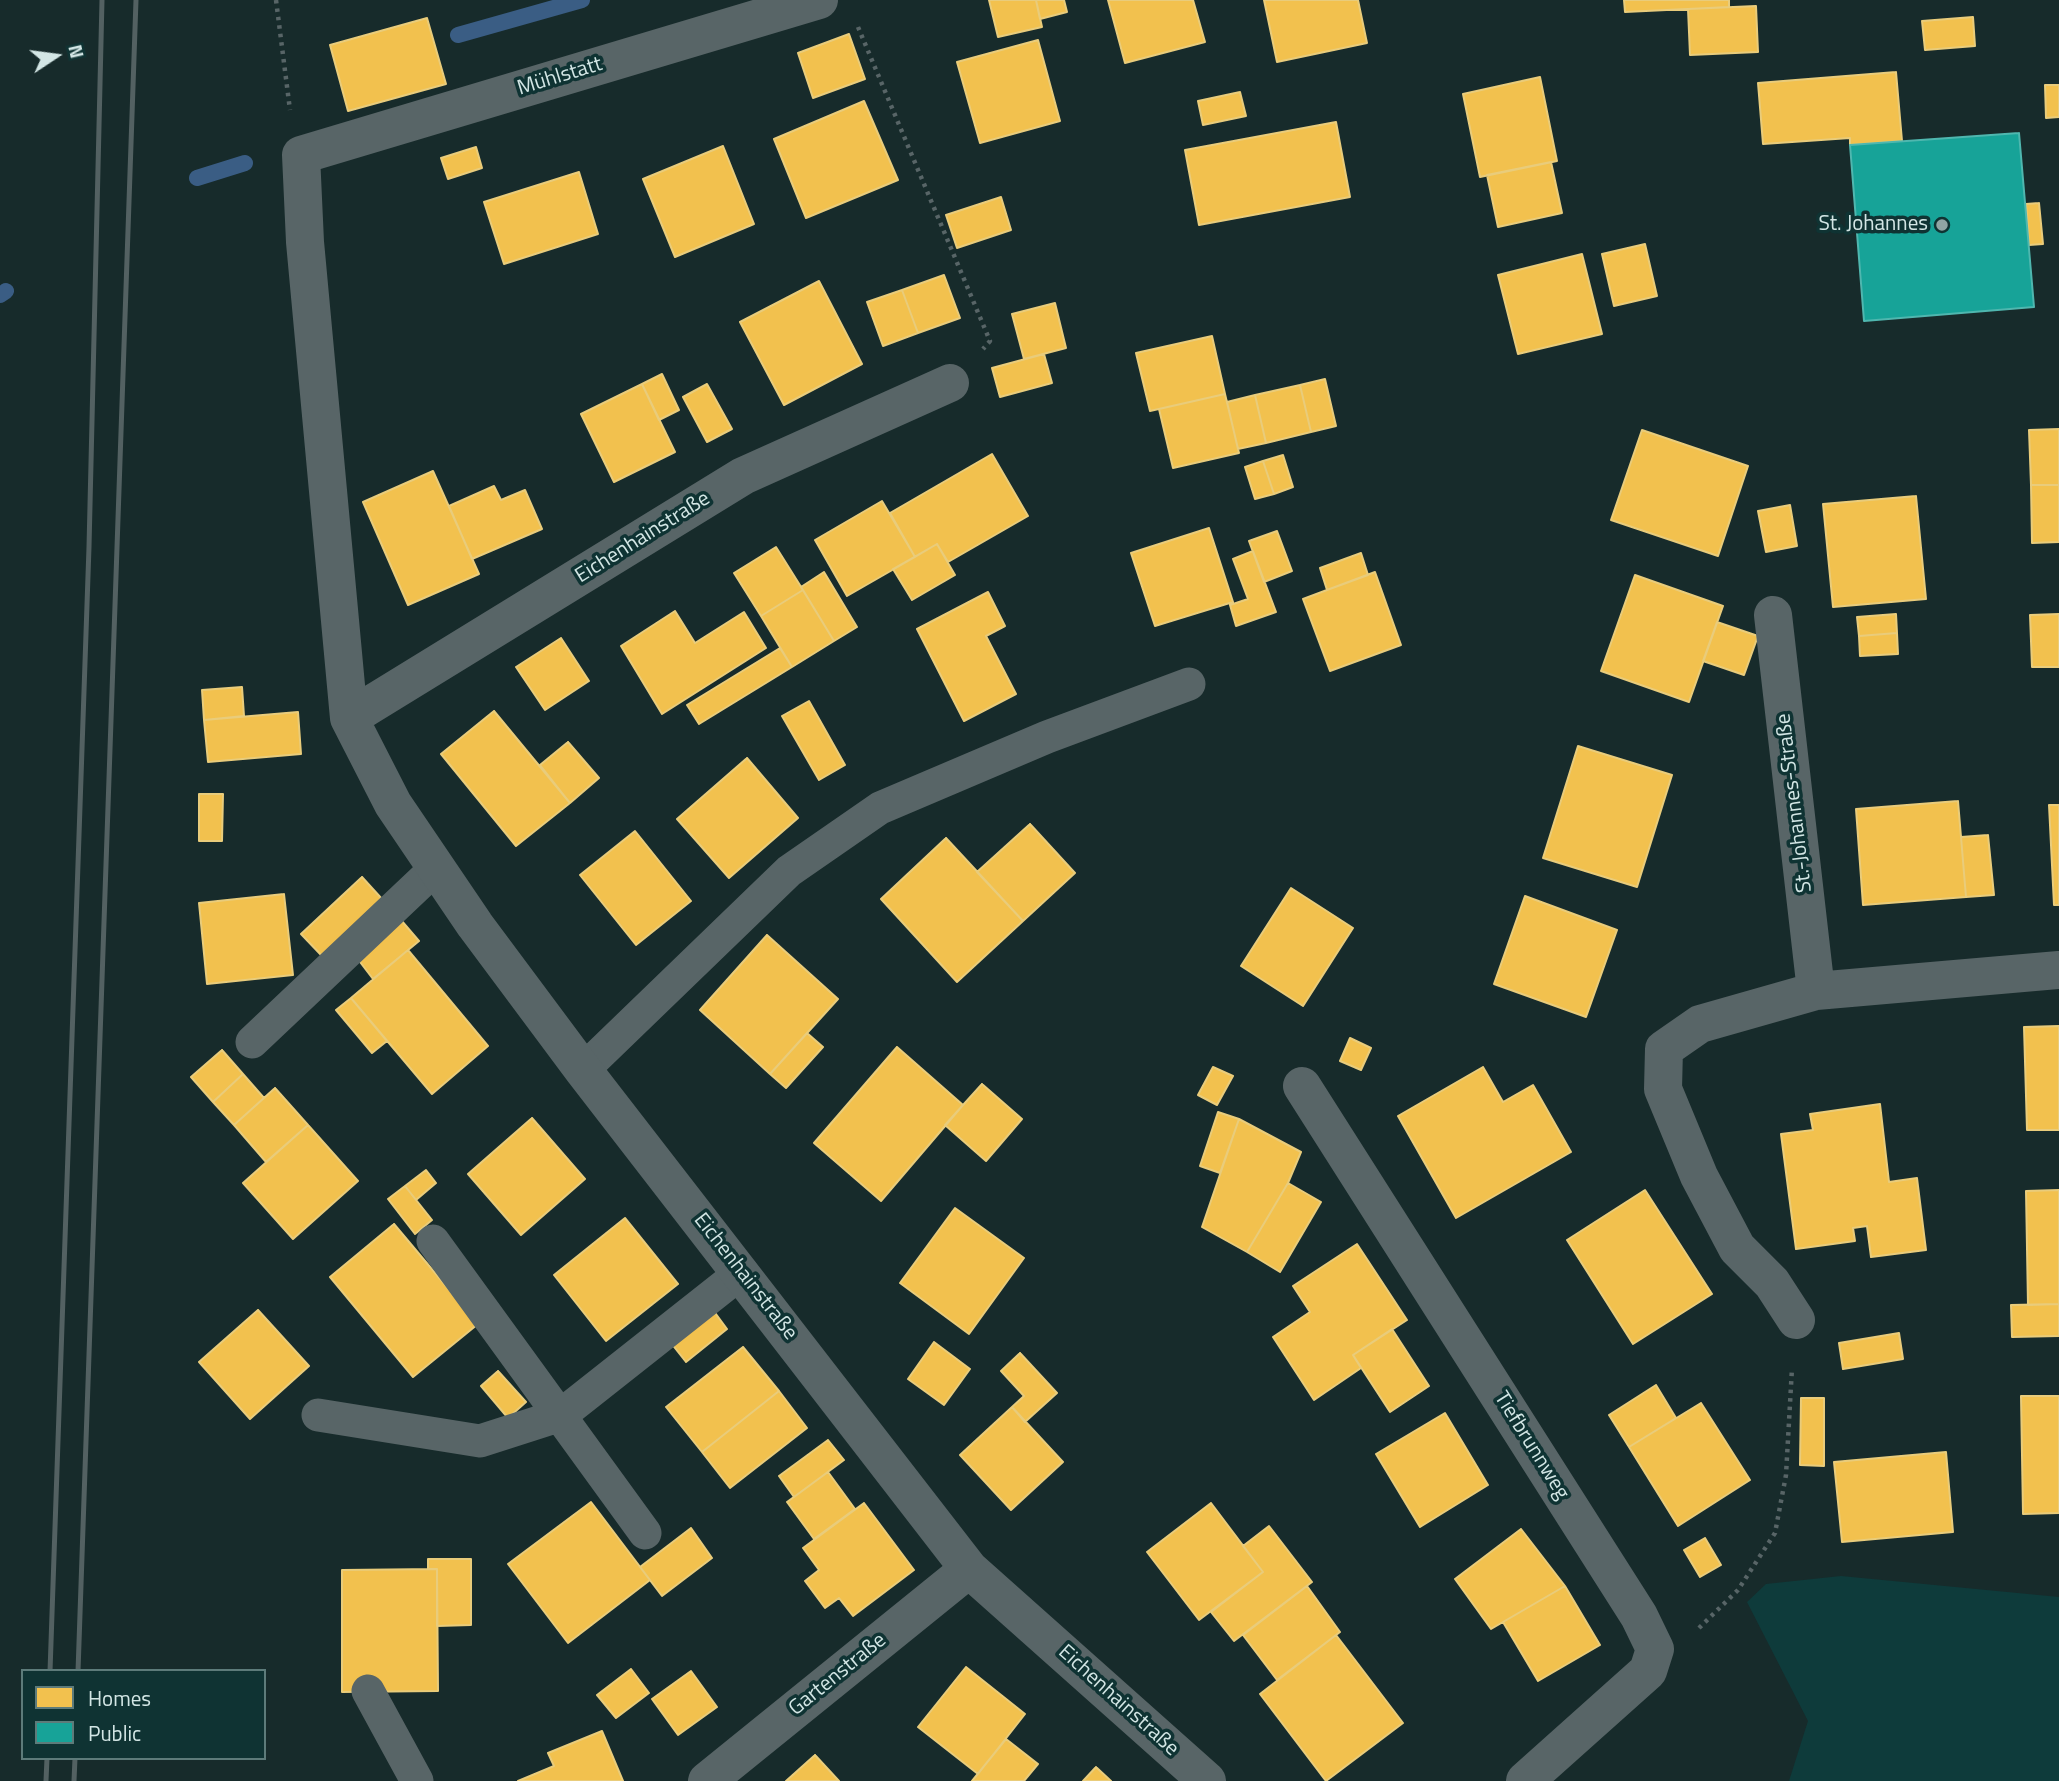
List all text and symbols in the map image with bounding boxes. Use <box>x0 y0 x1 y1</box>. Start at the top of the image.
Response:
north arrow <box>21 21 91 91</box>
text: N <box>61 41 93 61</box>
street label: Mühlstatt <box>515 52 605 102</box>
place label: St. Johannes <box>1819 212 1928 238</box>
marker: St. Johannes <box>1934 217 1950 233</box>
street label: Eichenhainstraße <box>571 487 715 589</box>
street label: St.-Johannes-Straße <box>1772 712 1818 894</box>
street label: Eichenhainstraße <box>688 1209 802 1345</box>
street label: Tiefbrunnweg <box>1488 1387 1574 1505</box>
street label: Gartenstraße <box>784 1628 892 1722</box>
street label: Eichenhainstraße <box>1052 1640 1184 1762</box>
legend <box>21 1669 266 1760</box>
text: Homes <box>88 1682 151 1714</box>
text: Public <box>88 1717 141 1749</box>

